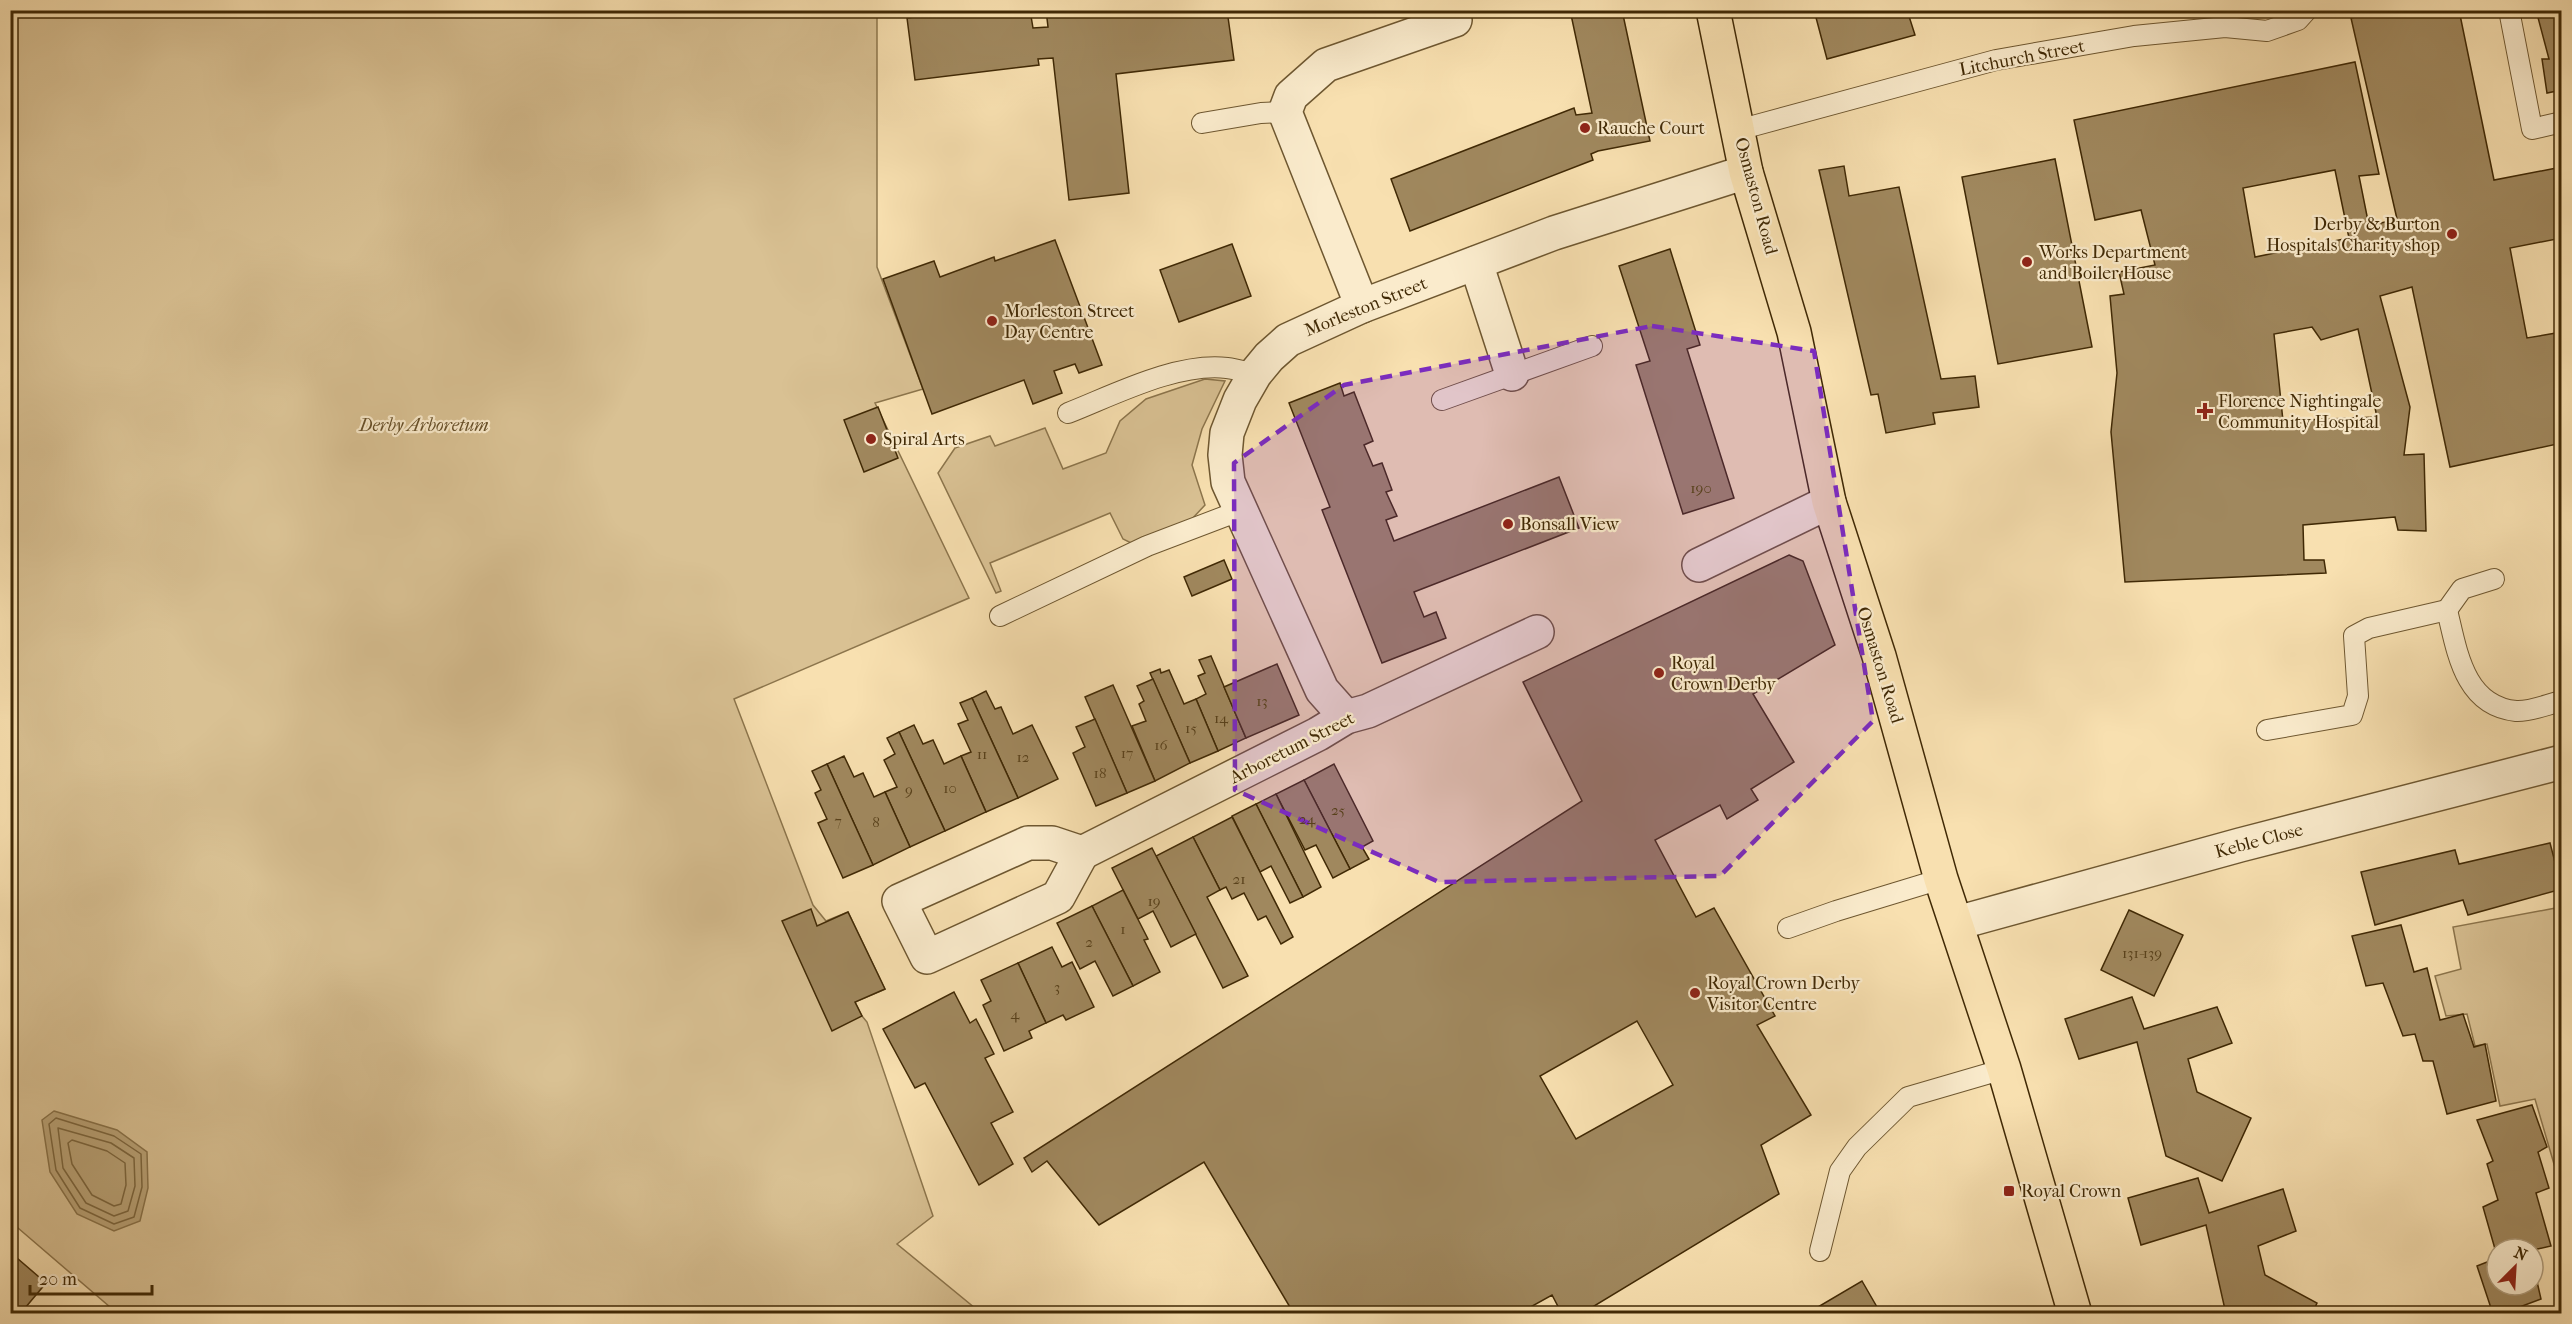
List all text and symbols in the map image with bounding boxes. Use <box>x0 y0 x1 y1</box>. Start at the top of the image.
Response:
street label: Litchurch Street <box>1958 35 2087 80</box>
place label: Rauche Court <box>1597 118 1705 139</box>
marker: Rauche Court <box>1578 121 1592 135</box>
street label: Osmaston Road <box>1730 135 1782 257</box>
place label: Derby & Burton Hospitals Charity shop <box>2266 214 2441 256</box>
marker: Derby & Burton Hospitals Charity shop <box>2445 227 2459 241</box>
place label: Works Department and Boiler House <box>2038 242 2188 284</box>
marker: Works Department and Boiler House <box>2020 255 2034 269</box>
street label: Morleston Street <box>1302 273 1431 341</box>
place label: Morleston Street Day Centre <box>1004 301 1135 343</box>
marker: Morleston Street Day Centre <box>985 314 999 328</box>
place label: Florence Nightingale Community Hospital <box>2218 391 2381 433</box>
marker: Florence Nightingale Community Hospital <box>2196 402 2214 420</box>
park label: Derby Arboretum <box>358 415 489 436</box>
place label: Spiral Arts <box>883 429 965 450</box>
marker: Spiral Arts <box>864 432 878 446</box>
house number: 190 <box>1690 479 1712 497</box>
place label: Bonsall View <box>1520 514 1620 535</box>
marker: Bonsall View <box>1501 517 1515 531</box>
street label: Osmaston Road <box>1852 604 1908 726</box>
place label: Royal Crown Derby <box>1671 653 1777 695</box>
marker: Royal Crown Derby <box>1652 666 1666 680</box>
house number: 13 <box>1256 692 1268 710</box>
street label: Arboretum Street <box>1225 707 1358 789</box>
house number: 14 <box>1214 709 1229 727</box>
house number: 15 <box>1185 719 1197 737</box>
house number: 16 <box>1154 736 1169 754</box>
house number: 17 <box>1121 744 1133 762</box>
house number: 11 <box>977 745 987 763</box>
house number: 12 <box>1016 748 1030 766</box>
house number: 18 <box>1094 764 1106 782</box>
house number: 10 <box>943 779 957 797</box>
house number: 9 <box>905 781 913 799</box>
house number: 25 <box>1331 801 1345 819</box>
house number: 24 <box>1299 810 1316 828</box>
house number: 7 <box>834 812 842 830</box>
house number: 8 <box>872 813 880 831</box>
street label: Keble Close <box>2213 819 2305 863</box>
house number: 21 <box>1232 870 1246 888</box>
house number: 19 <box>1147 892 1161 910</box>
house number: 1 <box>1120 920 1126 938</box>
house number: 2 <box>1085 933 1093 951</box>
house number: 131-139 <box>2122 944 2162 962</box>
place label: Royal Crown Derby Visitor Centre <box>1706 973 1861 1015</box>
house number: 3 <box>1054 978 1060 996</box>
marker: Royal Crown Derby Visitor Centre <box>1688 986 1702 1000</box>
house number: 4 <box>1011 1005 1021 1023</box>
place label: Royal Crown <box>2021 1181 2122 1202</box>
marker: Royal Crown <box>2002 1184 2016 1198</box>
north arrow <box>2485 1237 2545 1297</box>
text: N <box>2511 1243 2531 1265</box>
scale bar <box>30 1258 152 1296</box>
text: 20 m <box>39 1269 77 1290</box>

